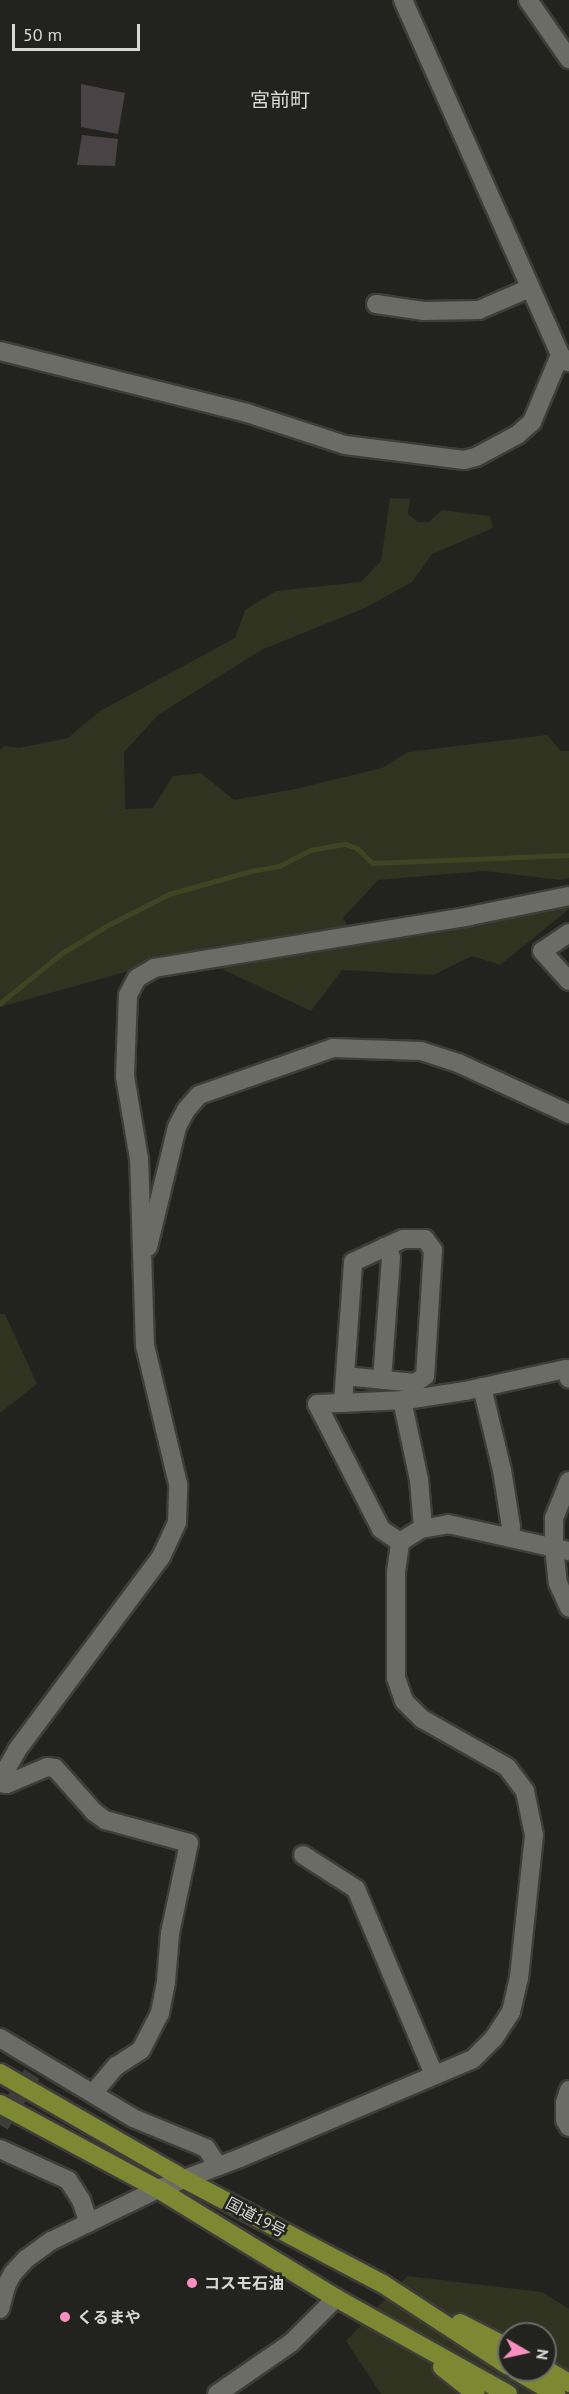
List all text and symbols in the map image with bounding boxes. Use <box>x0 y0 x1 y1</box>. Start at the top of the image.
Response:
scale bar <box>15 12 142 50</box>
text: 50 m <box>23 23 62 46</box>
district label: 宮前町 <box>250 88 310 112</box>
street label: 国道19号 <box>223 2193 289 2241</box>
place label: コスモ石油 <box>204 2273 284 2293</box>
marker: コスモ石油 <box>185 2276 199 2290</box>
place label: くるまや <box>77 2307 141 2327</box>
marker: くるまや <box>58 2310 72 2324</box>
north arrow <box>497 2322 557 2382</box>
text: N <box>532 2348 554 2361</box>

